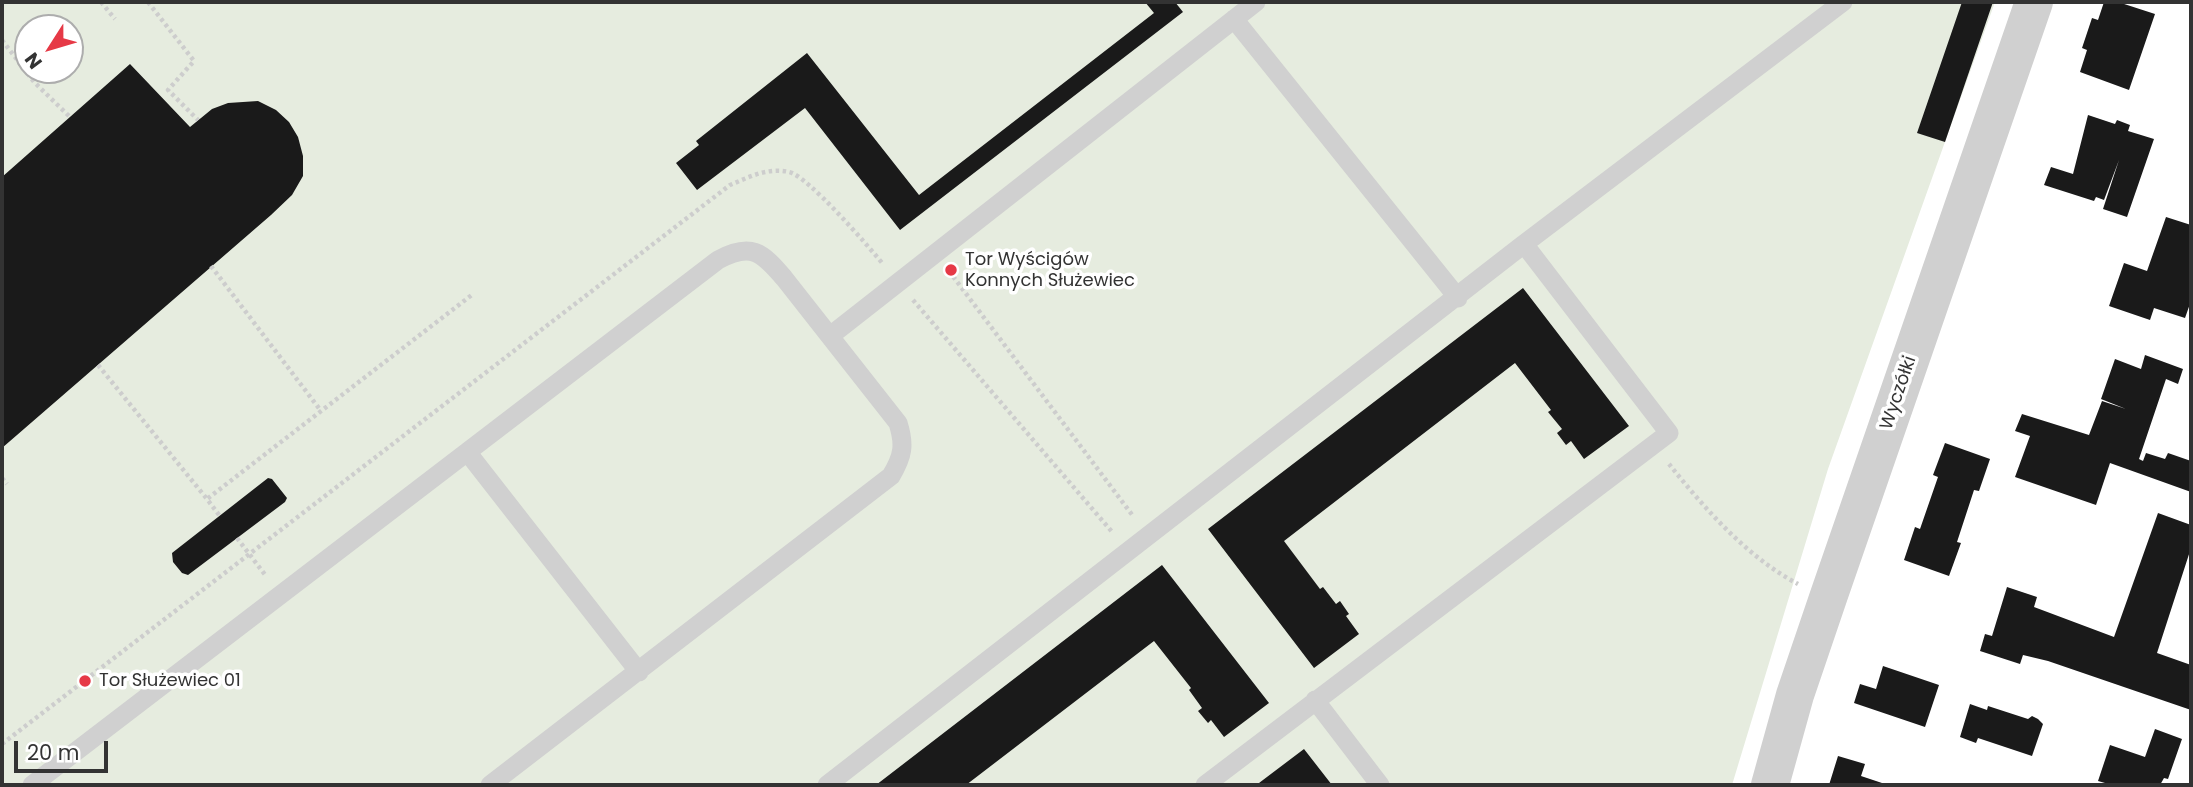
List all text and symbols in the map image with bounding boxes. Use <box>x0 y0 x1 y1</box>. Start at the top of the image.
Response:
north arrow <box>14 14 84 84</box>
text: N <box>18 47 49 75</box>
place label: Tor Wyścigów Konnych Służewiec <box>965 249 1135 292</box>
marker: Tor Wyścigów Konnych Służewiec <box>943 262 959 278</box>
street label: Wyczółki <box>1876 353 1922 433</box>
place label: Tor Służewiec 01 <box>99 670 241 692</box>
marker: Tor Służewiec 01 <box>77 673 93 689</box>
scale bar <box>18 728 112 772</box>
text: 20 m <box>27 738 80 767</box>

